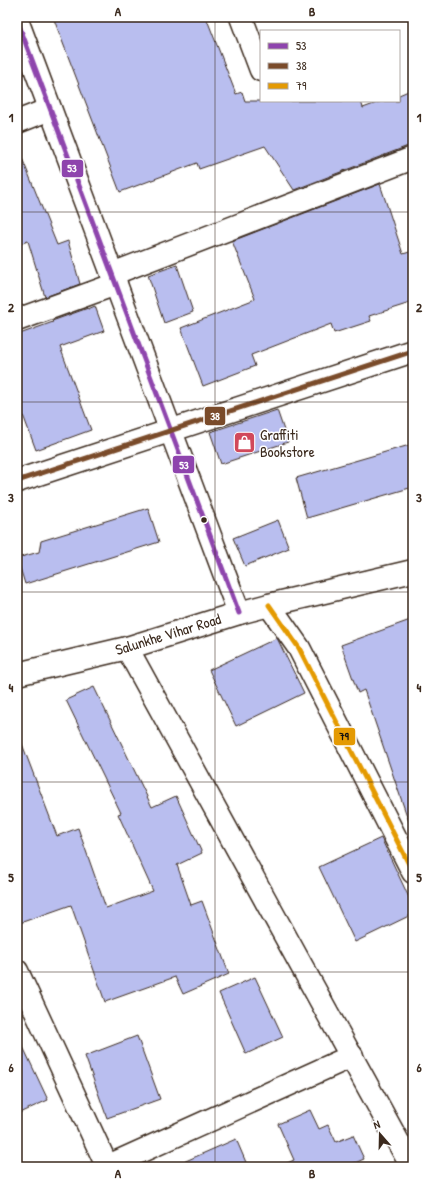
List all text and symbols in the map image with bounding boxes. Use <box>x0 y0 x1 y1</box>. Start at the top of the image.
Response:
text: A <box>115 2 122 20</box>
text: B <box>309 2 316 20</box>
legend <box>260 30 400 102</box>
text: 53 <box>296 37 306 54</box>
text: 38 <box>296 57 307 74</box>
text: 79 <box>296 77 307 94</box>
text: 1 <box>9 108 14 126</box>
text: 1 <box>417 108 422 126</box>
line badge: 53 <box>61 159 84 178</box>
text: 53 <box>67 161 77 175</box>
text: 2 <box>8 298 15 316</box>
text: 2 <box>416 298 423 316</box>
line badge: 38 <box>204 406 226 426</box>
text: 38 <box>210 409 220 423</box>
place label: Graffiti Bookstore <box>260 424 315 462</box>
shop icon: Graffiti Bookstore <box>231 430 257 456</box>
line badge: 53 <box>172 455 195 474</box>
text: 53 <box>179 458 189 472</box>
text: 3 <box>8 488 14 506</box>
text: 3 <box>416 488 422 506</box>
unlabelled marker <box>199 515 209 525</box>
street label: Salunkhe Vihar Road <box>113 608 223 660</box>
text: 4 <box>9 678 14 696</box>
text: 4 <box>417 678 422 696</box>
line badge: 79 <box>333 727 356 746</box>
text: 79 <box>338 729 349 743</box>
text: 5 <box>8 868 14 886</box>
text: 5 <box>416 868 422 886</box>
text: 6 <box>8 1058 14 1076</box>
text: 6 <box>416 1058 422 1076</box>
north arrow <box>360 1114 400 1154</box>
text: N <box>371 1117 382 1132</box>
text: A <box>115 1164 122 1182</box>
text: B <box>309 1164 316 1182</box>

